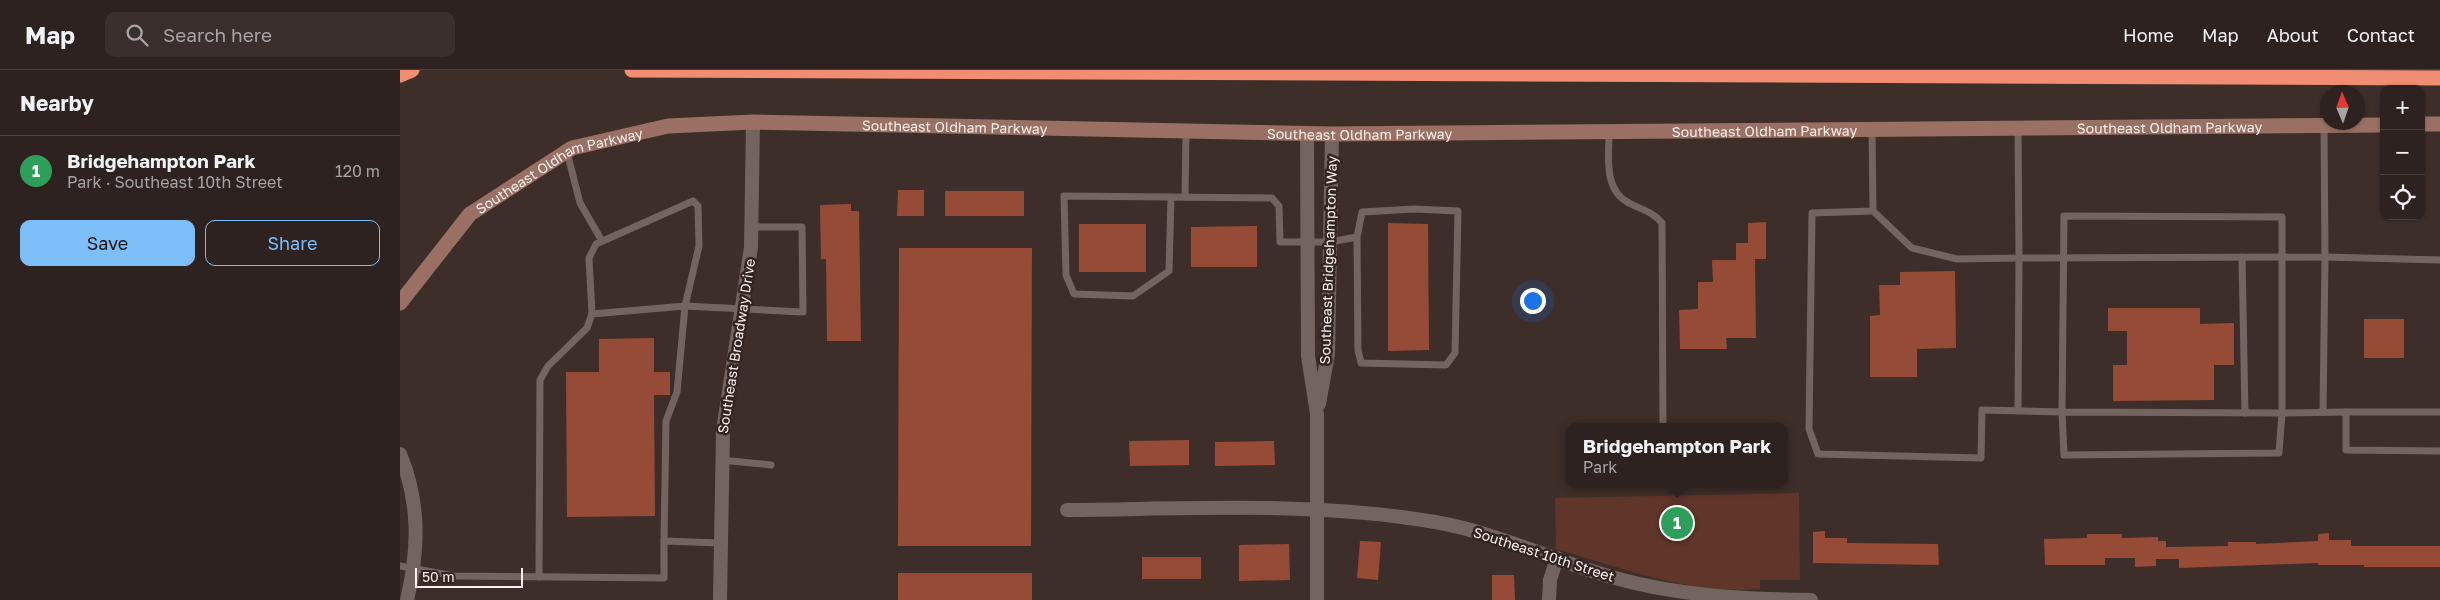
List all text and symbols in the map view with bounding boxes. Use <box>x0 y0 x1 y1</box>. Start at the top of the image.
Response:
search box <box>105 12 455 57</box>
text: Map <box>25 20 75 49</box>
icon: search <box>123 21 151 49</box>
text: Search here <box>163 23 272 46</box>
text: Home <box>2123 24 2174 46</box>
text: Map <box>2202 24 2239 46</box>
text: About <box>2267 24 2319 46</box>
text: Contact <box>2347 24 2415 46</box>
north arrow <box>2320 85 2365 130</box>
map controls <box>2380 85 2425 220</box>
button: + <box>2380 85 2425 130</box>
text: Nearby <box>20 90 94 116</box>
street label: Southeast Oldham Parkway <box>862 116 1048 137</box>
street label: Southeast Oldham Parkway <box>2077 118 2263 136</box>
street label: Southeast Oldham Parkway <box>1672 121 1858 140</box>
street label: Southeast Oldham Parkway <box>472 124 644 217</box>
street label: Southeast Oldham Parkway <box>1267 124 1453 143</box>
button: − <box>2380 130 2425 175</box>
text: Bridgehampton Park <box>67 149 255 172</box>
street label: Southeast Bridgehampton Way <box>1316 155 1340 364</box>
text: 1 <box>32 161 40 181</box>
text: 120 m <box>335 161 380 181</box>
text: Park · Southeast 10th Street <box>67 172 283 192</box>
button: locate <box>2380 175 2425 220</box>
button: Save <box>20 220 195 266</box>
button: Share <box>205 220 380 266</box>
street label: Southeast Broadway Drive <box>714 257 758 435</box>
your location <box>1520 288 1546 314</box>
popup <box>1566 423 1788 488</box>
text: Bridgehampton Park <box>1583 434 1771 457</box>
text: Park <box>1583 457 1617 477</box>
pin: 1 <box>1661 504 1693 542</box>
street label: Southeast 10th Street <box>1471 523 1617 585</box>
scale bar <box>415 565 522 588</box>
text: 50 m <box>422 568 455 585</box>

